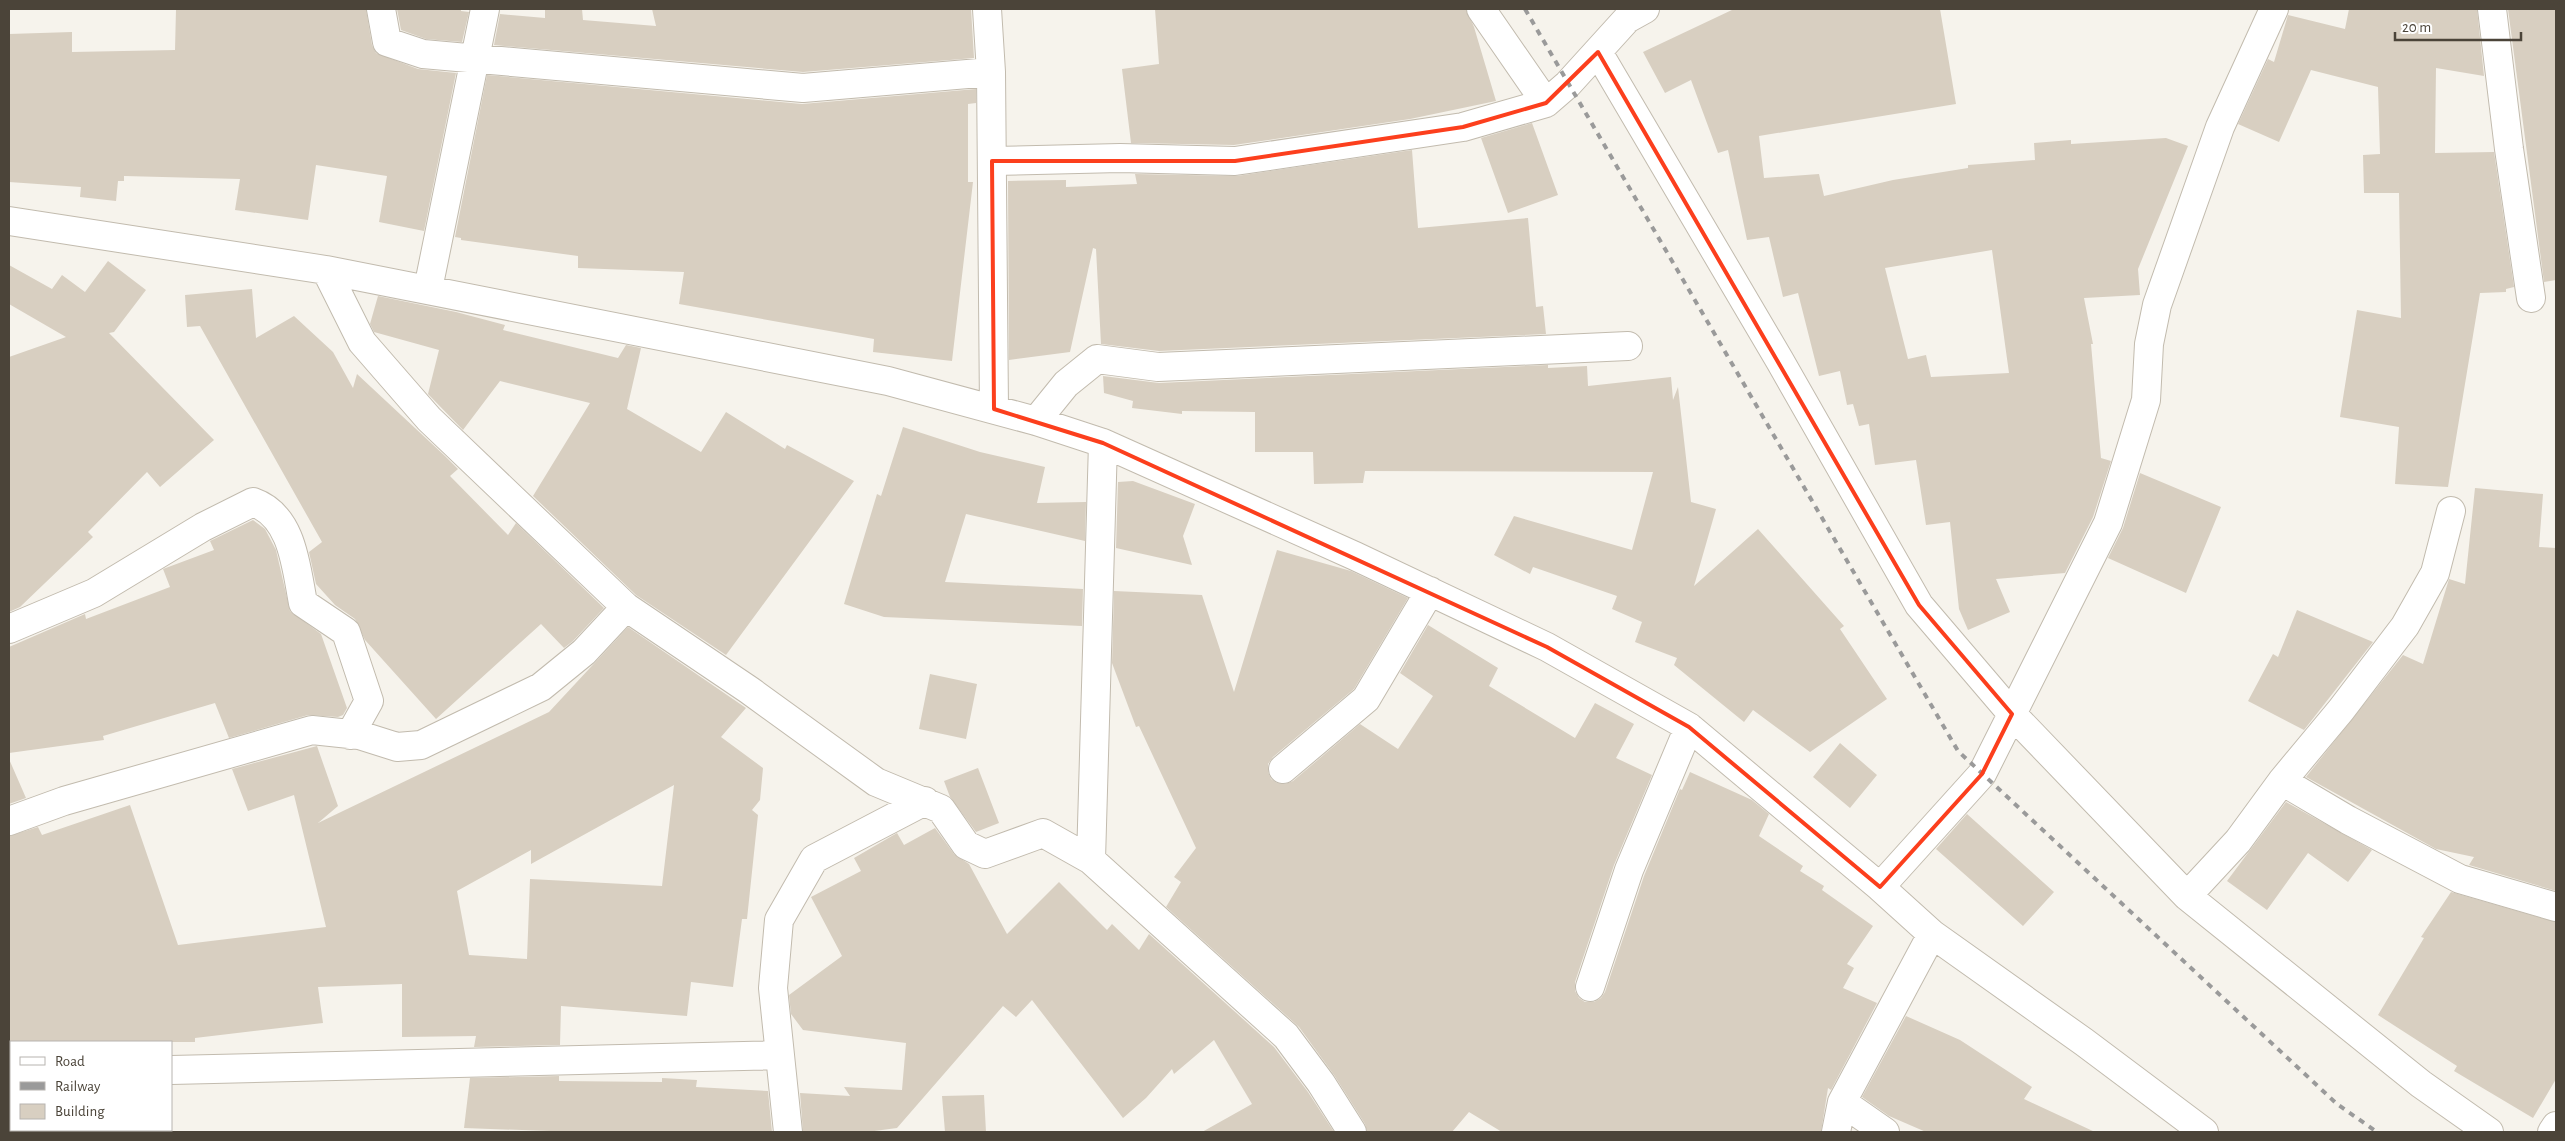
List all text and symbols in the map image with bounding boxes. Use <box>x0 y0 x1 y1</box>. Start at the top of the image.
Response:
scale bar <box>2395 10 2521 42</box>
text: 20 m <box>2402 20 2431 35</box>
legend <box>10 1041 172 1131</box>
text: Road <box>55 1054 85 1069</box>
text: Railway <box>55 1079 101 1094</box>
text: Building <box>55 1104 105 1119</box>

